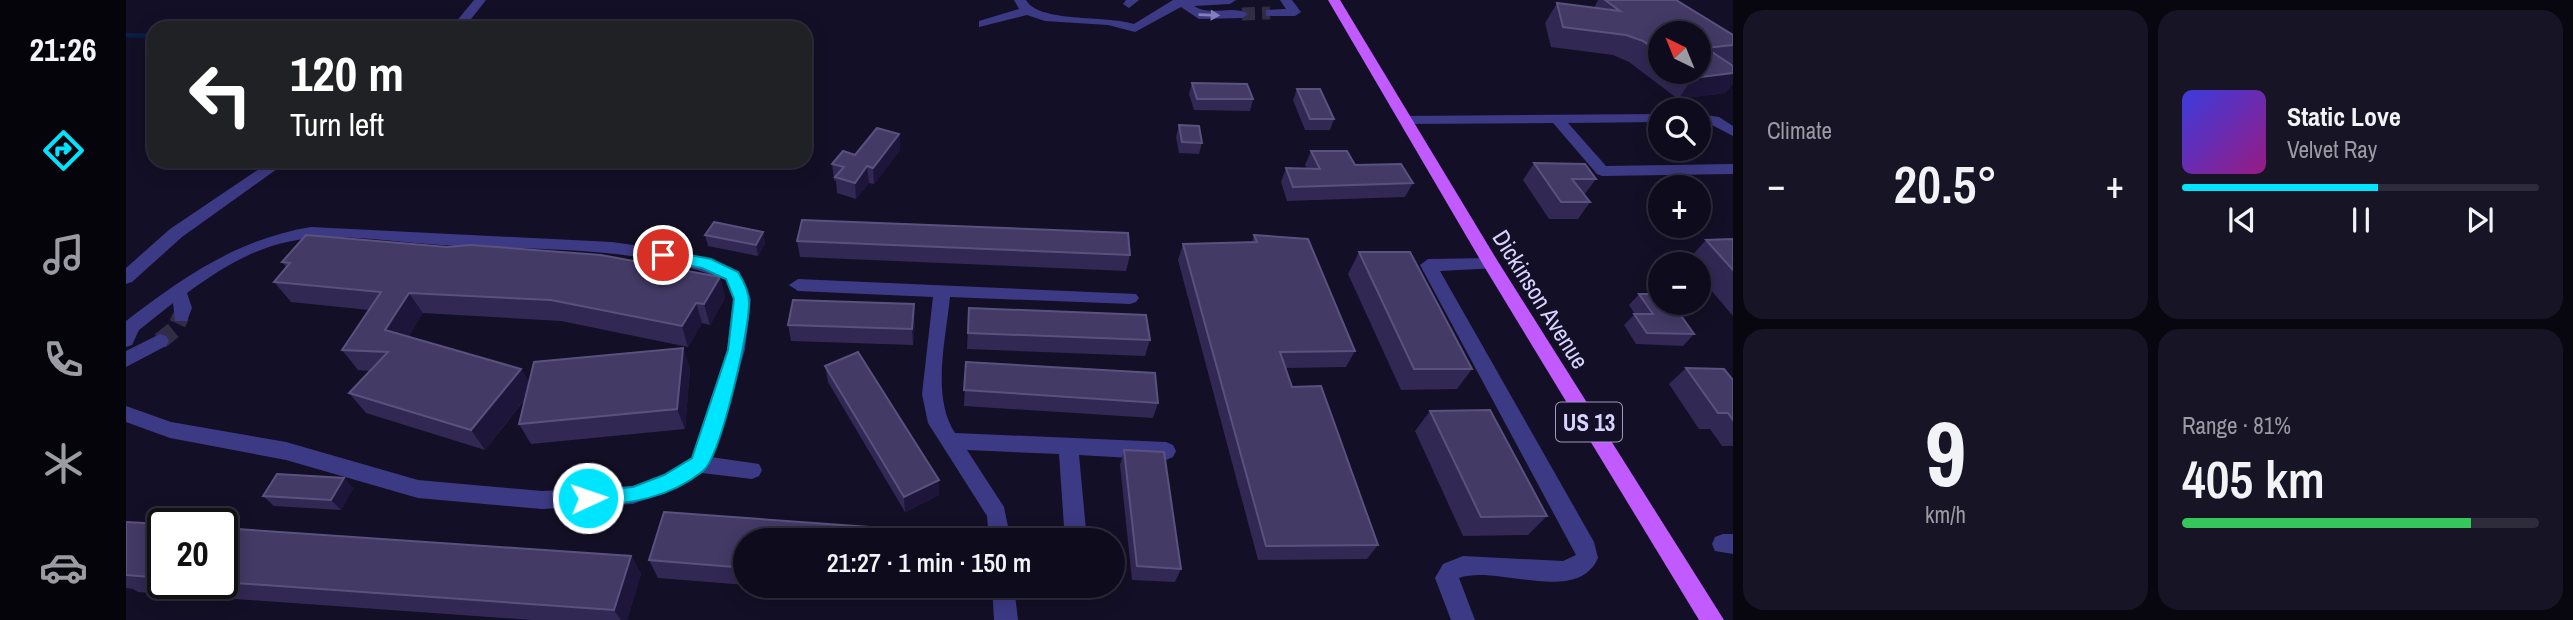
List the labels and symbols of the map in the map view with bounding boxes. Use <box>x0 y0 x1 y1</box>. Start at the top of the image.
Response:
one-way arrow <box>1198 9 1220 20</box>
north arrow <box>1648 21 1712 84</box>
street label: Dickinson Avenue <box>1485 223 1597 375</box>
pin <box>633 225 693 285</box>
road number: US 13 <box>1556 402 1622 442</box>
position arrow <box>551 461 625 535</box>
speed limit sign: 20 <box>147 508 238 599</box>

